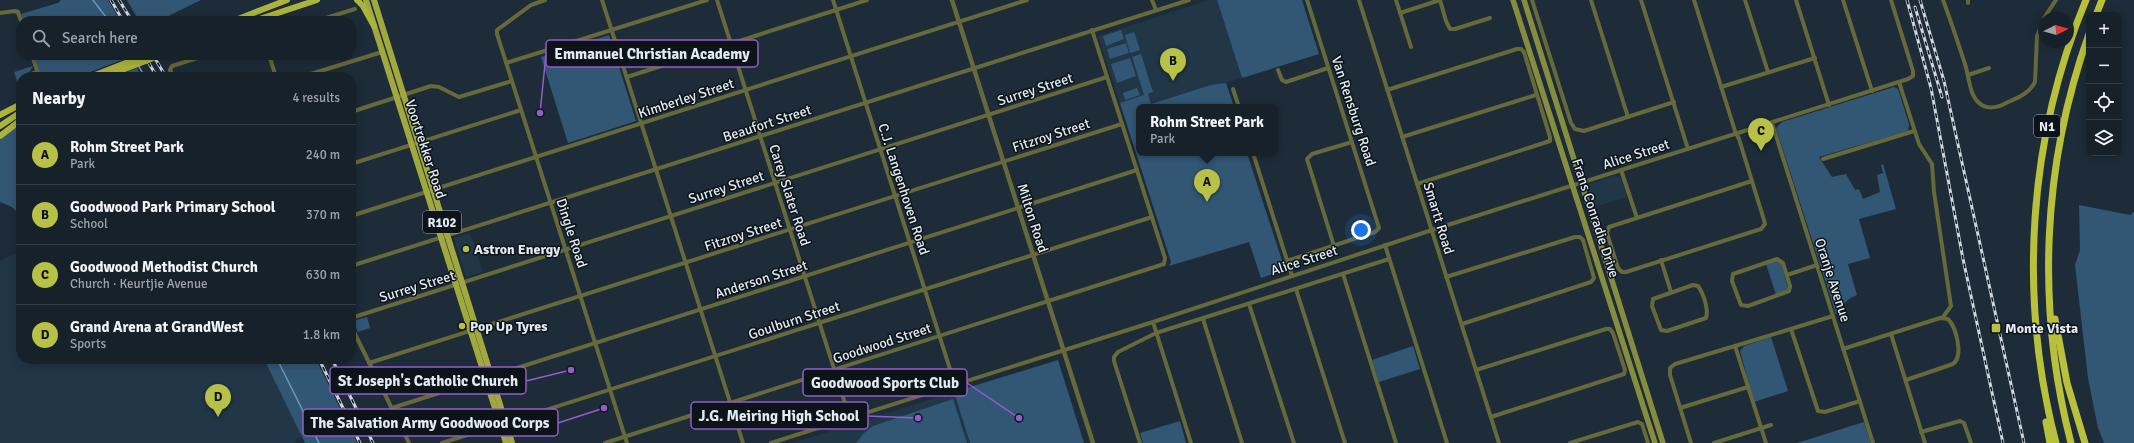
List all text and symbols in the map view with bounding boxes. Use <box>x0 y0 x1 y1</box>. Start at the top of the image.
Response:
north arrow <box>2038 12 2074 48</box>
map controls <box>2086 12 2122 156</box>
button: + <box>2086 12 2122 48</box>
search box <box>16 16 356 60</box>
icon: search <box>30 27 52 49</box>
text: Search here <box>62 29 138 47</box>
callout: Emmanuel Christian Academy <box>546 40 758 67</box>
text: Emmanuel Christian Academy <box>554 45 750 63</box>
pin: B <box>1160 48 1186 81</box>
button: − <box>2086 48 2122 84</box>
street label: Van Rensburg Road <box>1328 54 1379 168</box>
street label: Surrey Street <box>995 69 1075 110</box>
street label: Kimberley Street <box>636 75 736 122</box>
button: locate <box>2086 84 2122 120</box>
text: Nearby <box>32 88 85 109</box>
text: 4 results <box>292 90 340 106</box>
street label: Voortrekker Road <box>402 97 450 201</box>
street label: Beaufort Street <box>721 101 814 146</box>
popup <box>1136 104 1278 156</box>
text: Rohm Street Park <box>1150 113 1264 131</box>
street label: Fitzroy Street <box>1010 115 1092 156</box>
road number: N1 <box>2034 115 2060 137</box>
pin: C <box>1748 118 1774 151</box>
button: layers <box>2086 120 2122 156</box>
street label: C.J. Langenhoven Road <box>874 121 933 257</box>
text: Park <box>1150 131 1175 147</box>
street label: Alice Street <box>1601 136 1672 173</box>
text: Rohm Street Park <box>70 138 184 156</box>
street label: Carey Slater Road <box>765 142 814 248</box>
text: A <box>41 147 49 163</box>
text: 240 m <box>306 147 340 163</box>
text: Park <box>70 156 95 172</box>
street label: Frans Conradie Drive <box>1568 157 1623 280</box>
street label: Surrey Street <box>686 167 766 208</box>
pin: A <box>1194 169 1220 202</box>
street label: Smartt Road <box>1420 180 1458 256</box>
street label: Milton Road <box>1013 181 1052 255</box>
street label: Dingle Road <box>552 196 591 270</box>
text: Goodwood Park Primary School <box>70 198 276 216</box>
text: B <box>41 207 49 223</box>
text: 370 m <box>306 207 340 223</box>
road number: R102 <box>423 211 461 233</box>
street label: Fitzroy Street <box>702 214 784 255</box>
text: School <box>70 216 108 232</box>
your location <box>1351 220 1371 240</box>
street label: Oranje Avenue <box>1811 236 1854 324</box>
place label: Astron Energy <box>474 241 560 258</box>
street label: Alice Street <box>1269 242 1340 279</box>
marker: Astron Energy <box>461 244 471 254</box>
street label: Anderson Street <box>713 256 810 302</box>
text: Goodwood Methodist Church <box>70 258 258 276</box>
text: C <box>41 267 49 283</box>
text: 630 m <box>306 267 340 283</box>
street label: Surrey Street <box>377 267 457 306</box>
text: Church · Keurtjie Avenue <box>70 276 207 292</box>
street label: Goulburn Street <box>746 298 842 343</box>
text: Grand Arena at GrandWest <box>70 318 244 336</box>
place label: Pop Up Tyres <box>470 318 548 335</box>
street label: Goodwood Street <box>831 320 934 367</box>
place label: Monte Vista <box>2005 320 2078 337</box>
marker: Pop Up Tyres <box>457 321 467 331</box>
marker: Monte Vista <box>1990 322 2002 334</box>
text: D <box>41 327 49 343</box>
text: 1.8 km <box>303 327 340 343</box>
text: Sports <box>70 336 106 352</box>
callout: St Joseph's Catholic Church <box>330 367 526 394</box>
callout: Goodwood Sports Club <box>803 369 967 396</box>
text: St Joseph's Catholic Church <box>338 372 518 390</box>
text: Goodwood Sports Club <box>811 374 959 392</box>
pin: D <box>205 384 231 417</box>
callout: J.G. Meiring High School <box>691 402 868 429</box>
text: J.G. Meiring High School <box>699 407 860 425</box>
callout: The Salvation Army Goodwood Corps <box>303 409 558 436</box>
text: The Salvation Army Goodwood Corps <box>311 414 550 432</box>

